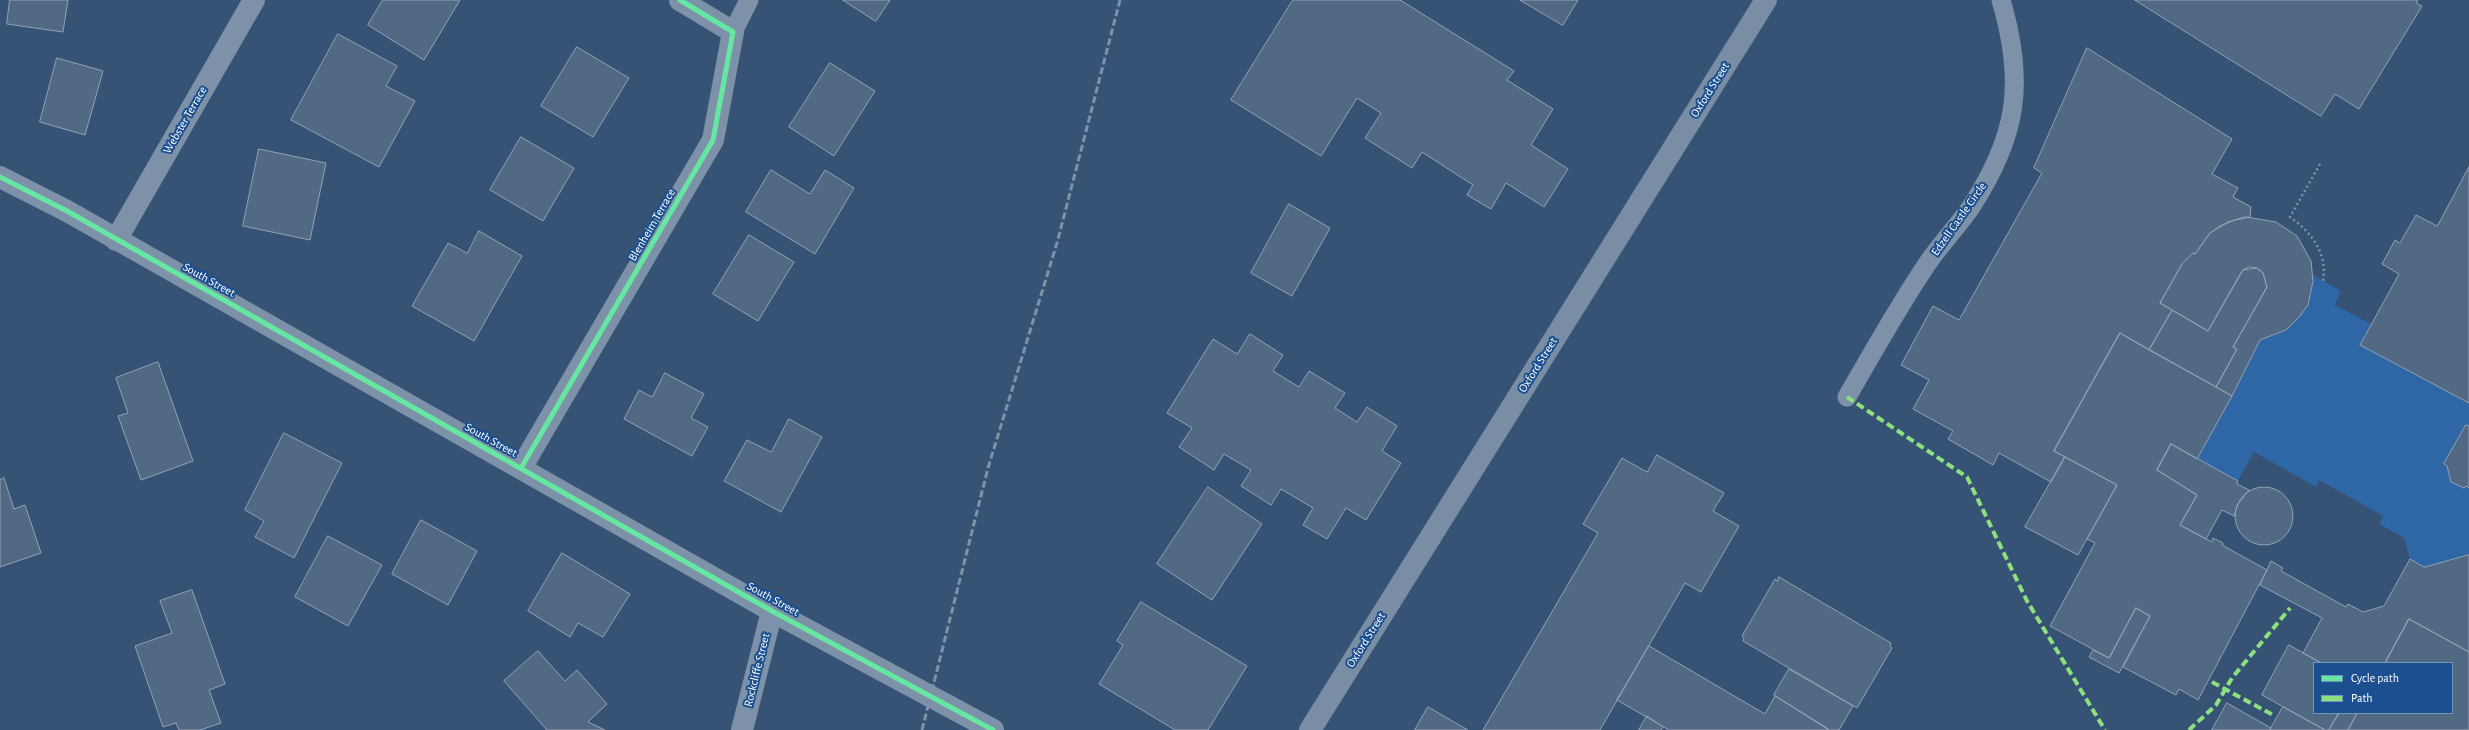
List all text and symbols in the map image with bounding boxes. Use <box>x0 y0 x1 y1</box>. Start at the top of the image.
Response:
street label: Oxford Street <box>1687 60 1733 120</box>
street label: Webster Terrace <box>160 84 210 156</box>
street label: Edzell Castle Circle <box>1928 179 1990 259</box>
street label: Blenheim Terrace <box>625 186 679 264</box>
street label: South Street <box>180 260 238 300</box>
street label: Oxford Street <box>1515 335 1561 395</box>
street label: South Street <box>462 420 520 460</box>
street label: South Street <box>744 579 802 619</box>
street label: Oxford Street <box>1343 610 1389 670</box>
street label: Rockcliffe Street <box>741 632 773 708</box>
legend <box>2313 662 2453 714</box>
text: Cycle path <box>2351 672 2399 684</box>
text: Path <box>2351 692 2373 704</box>

